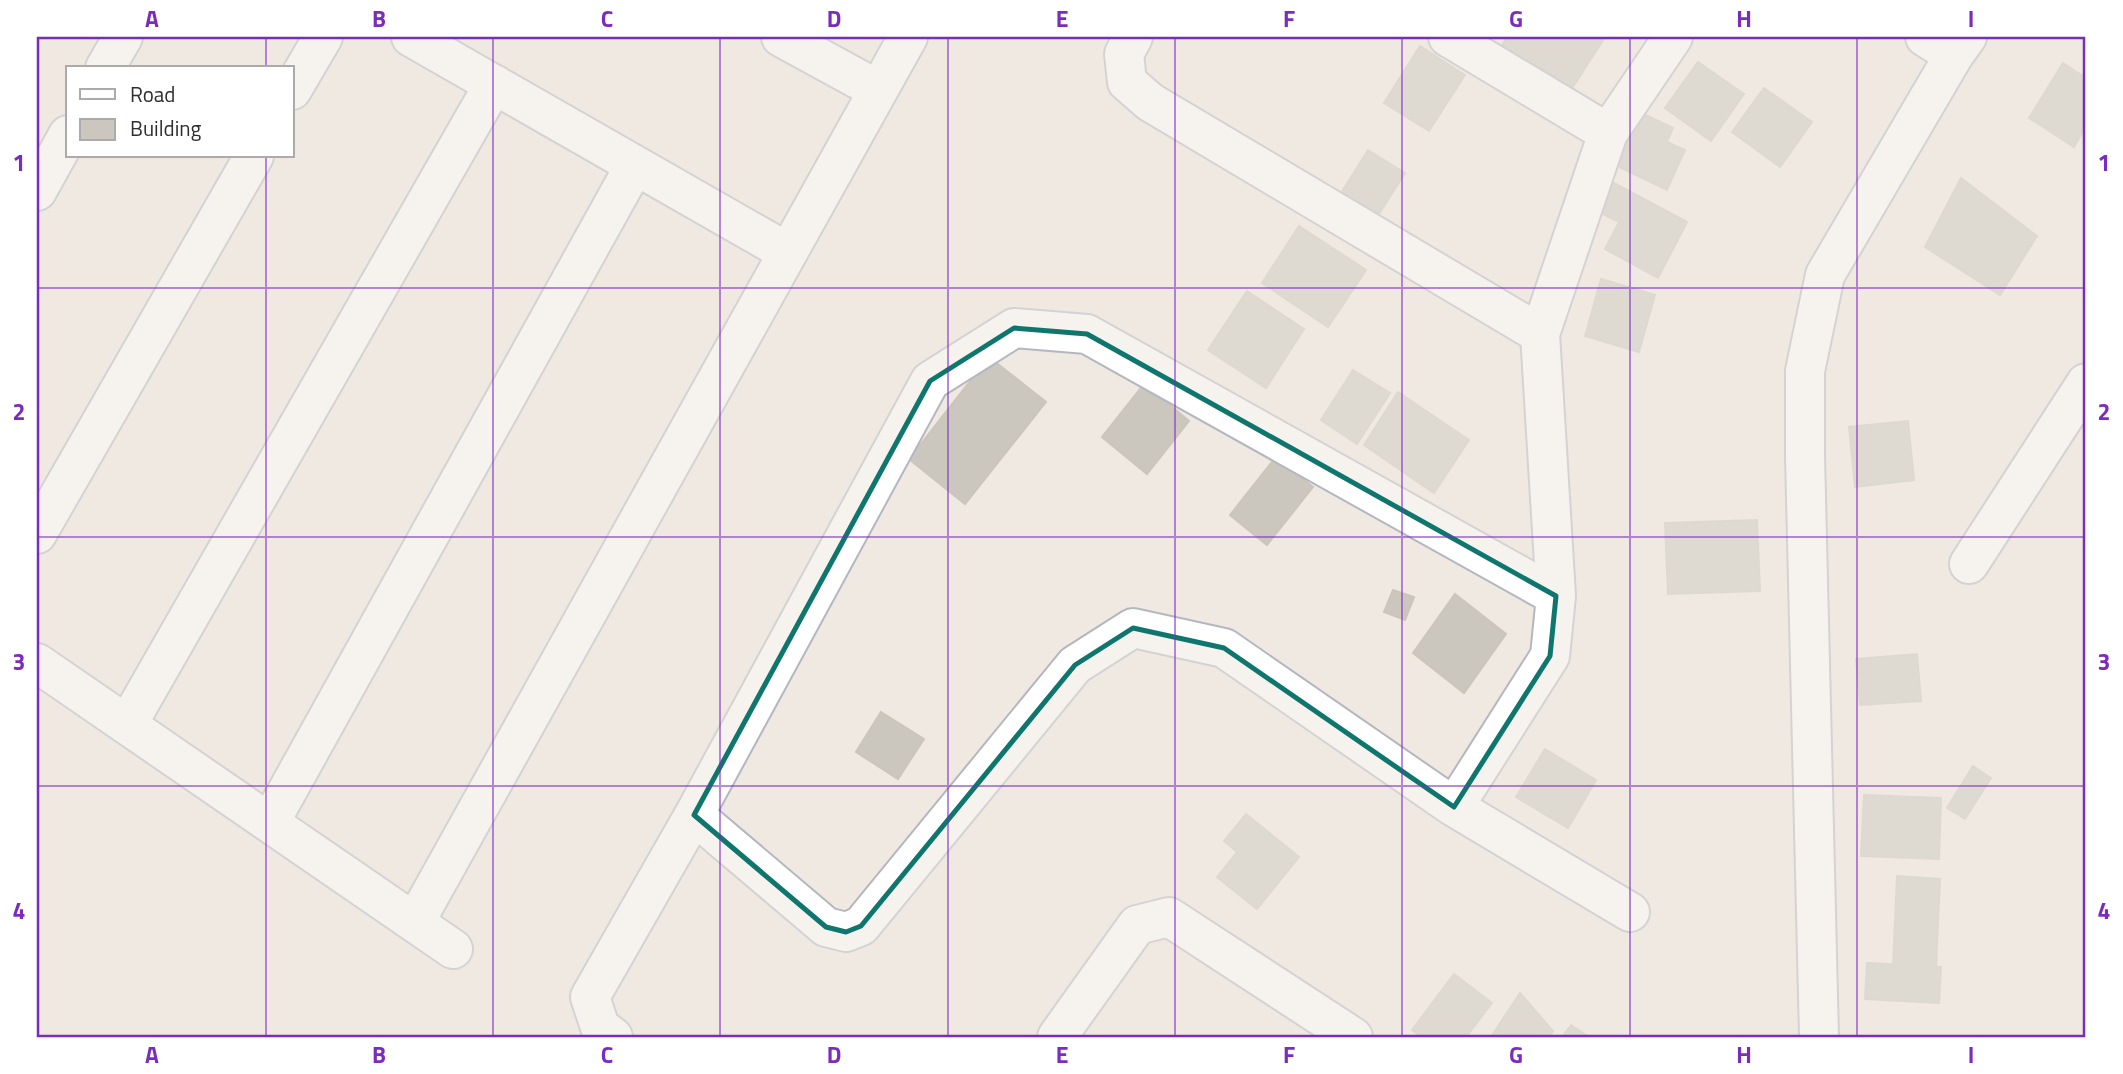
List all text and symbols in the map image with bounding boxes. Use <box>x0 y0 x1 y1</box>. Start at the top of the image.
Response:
text: A <box>145 1 159 36</box>
text: B <box>372 1 386 36</box>
text: C <box>601 1 613 36</box>
text: D <box>827 1 841 36</box>
text: E <box>1056 1 1068 36</box>
text: F <box>1283 1 1295 36</box>
text: G <box>1509 1 1523 36</box>
text: H <box>1736 1 1752 36</box>
text: I <box>1968 1 1974 36</box>
legend <box>66 66 294 158</box>
text: Road <box>130 78 175 110</box>
text: Building <box>130 112 202 144</box>
text: 1 <box>13 145 25 180</box>
text: 1 <box>2098 145 2110 180</box>
text: 2 <box>13 394 25 429</box>
text: 2 <box>2098 394 2110 429</box>
text: 3 <box>13 644 25 679</box>
text: 3 <box>2098 644 2110 679</box>
text: 4 <box>13 893 25 928</box>
text: 4 <box>2098 893 2110 928</box>
text: A <box>145 1037 159 1072</box>
text: B <box>372 1037 386 1072</box>
text: C <box>601 1037 613 1072</box>
text: D <box>827 1037 841 1072</box>
text: E <box>1056 1037 1068 1072</box>
text: F <box>1283 1037 1295 1072</box>
text: G <box>1509 1037 1523 1072</box>
text: H <box>1736 1037 1752 1072</box>
text: I <box>1968 1037 1974 1072</box>

